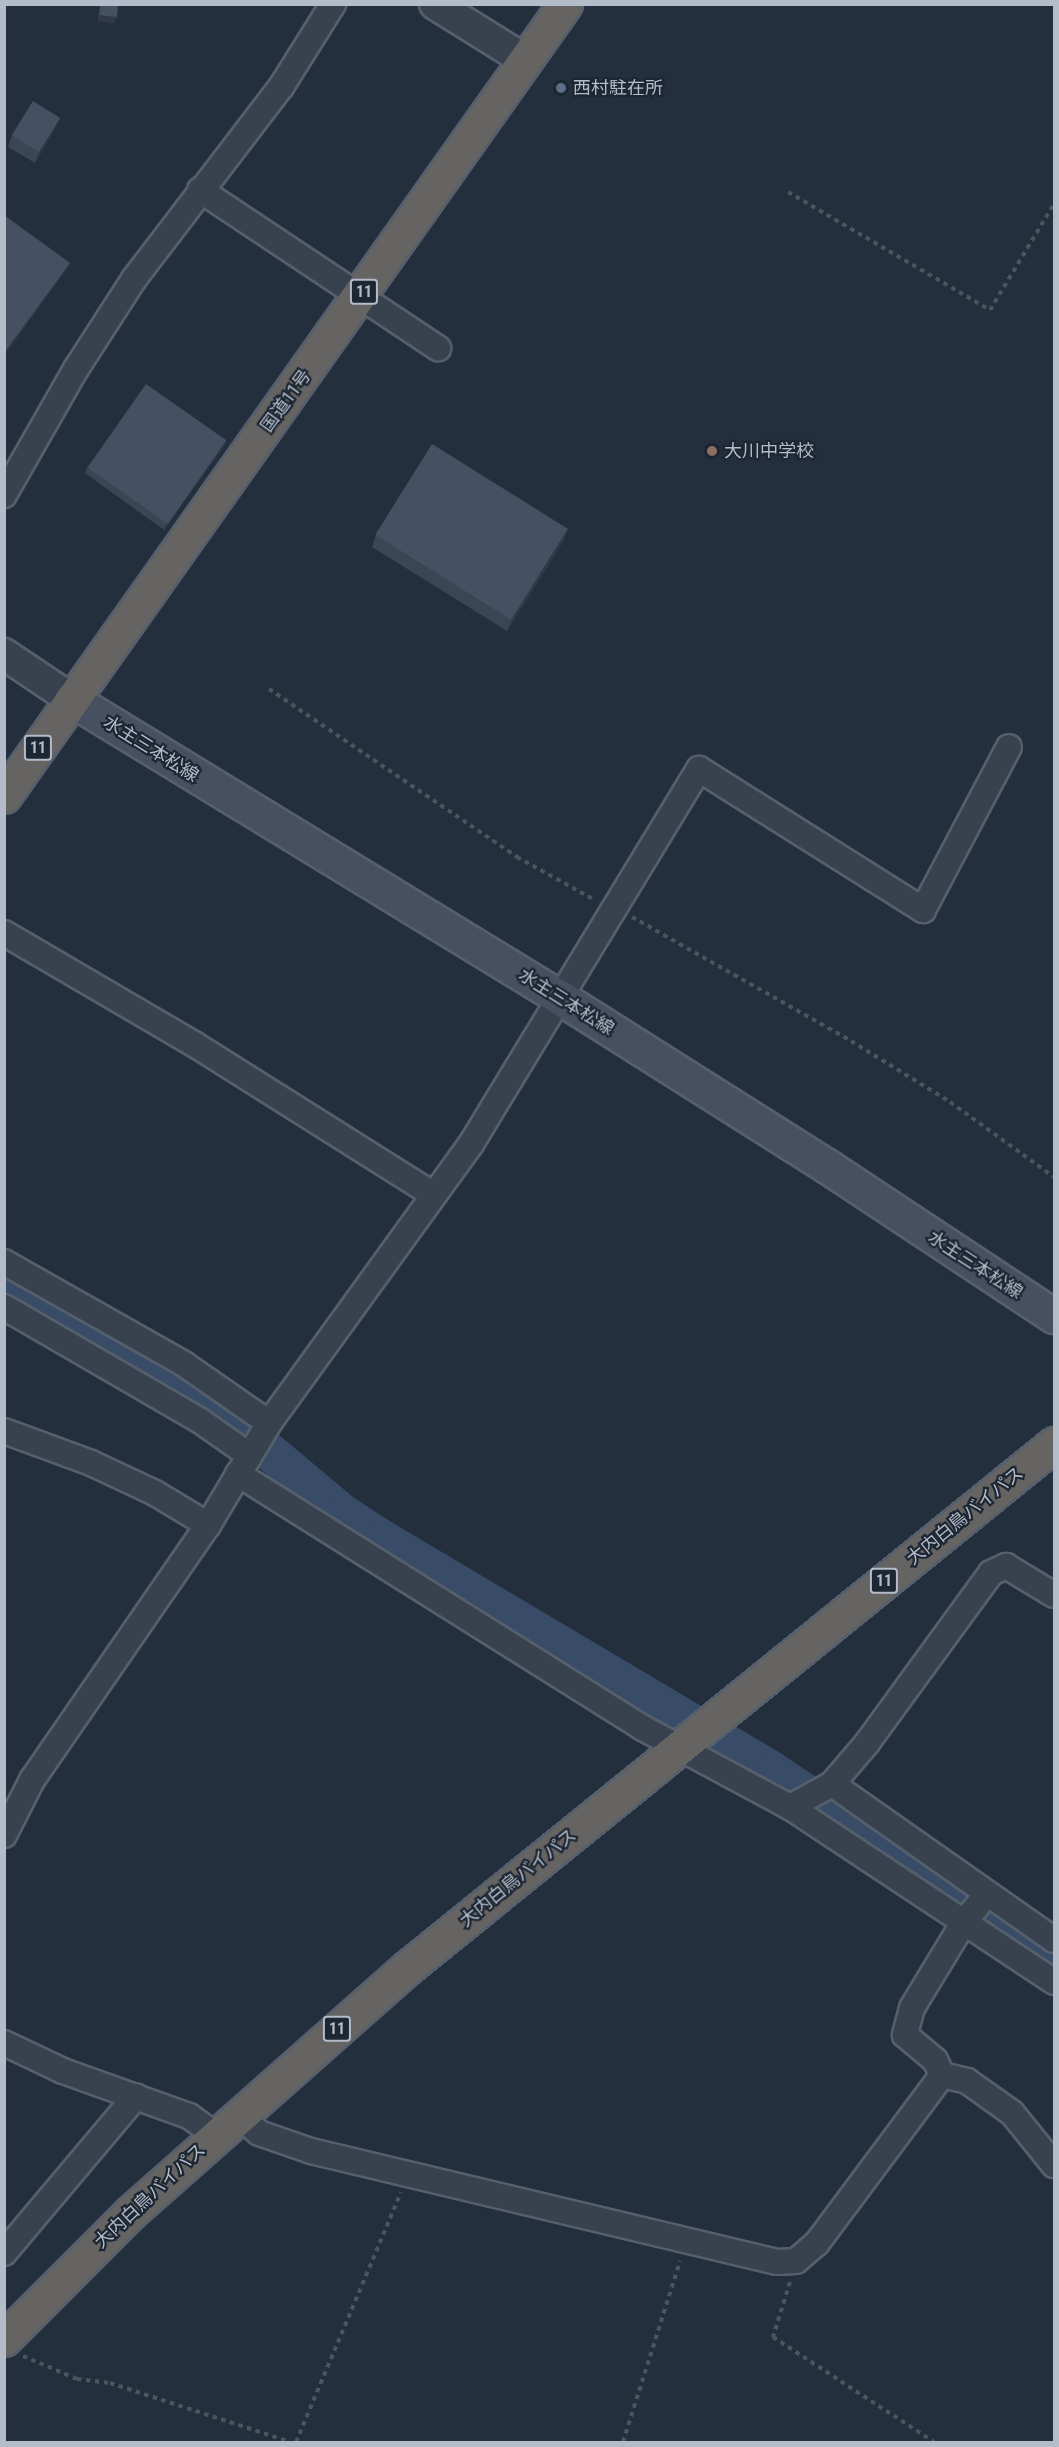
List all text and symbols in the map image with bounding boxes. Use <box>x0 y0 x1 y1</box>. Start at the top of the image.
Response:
place label: 西村駐在所 <box>573 77 663 99</box>
marker: 西村駐在所 <box>554 81 568 95</box>
road number: 11 <box>349 279 379 305</box>
street label: 国道11号 <box>256 366 316 436</box>
place label: 大川中学校 <box>724 440 814 462</box>
marker: 大川中学校 <box>705 444 719 458</box>
street label: 水主三本松線 <box>99 711 203 787</box>
road number: 11 <box>23 735 53 761</box>
street label: 水主三本松線 <box>514 964 618 1040</box>
street label: 水主三本松線 <box>924 1227 1026 1303</box>
street label: 大内白鳥バイパス <box>902 1462 1028 1570</box>
road number: 11 <box>869 1568 899 1594</box>
street label: 大内白鳥バイパス <box>455 1824 581 1932</box>
road number: 11 <box>322 2016 352 2042</box>
street label: 大内白鳥バイパス <box>90 2139 210 2253</box>

